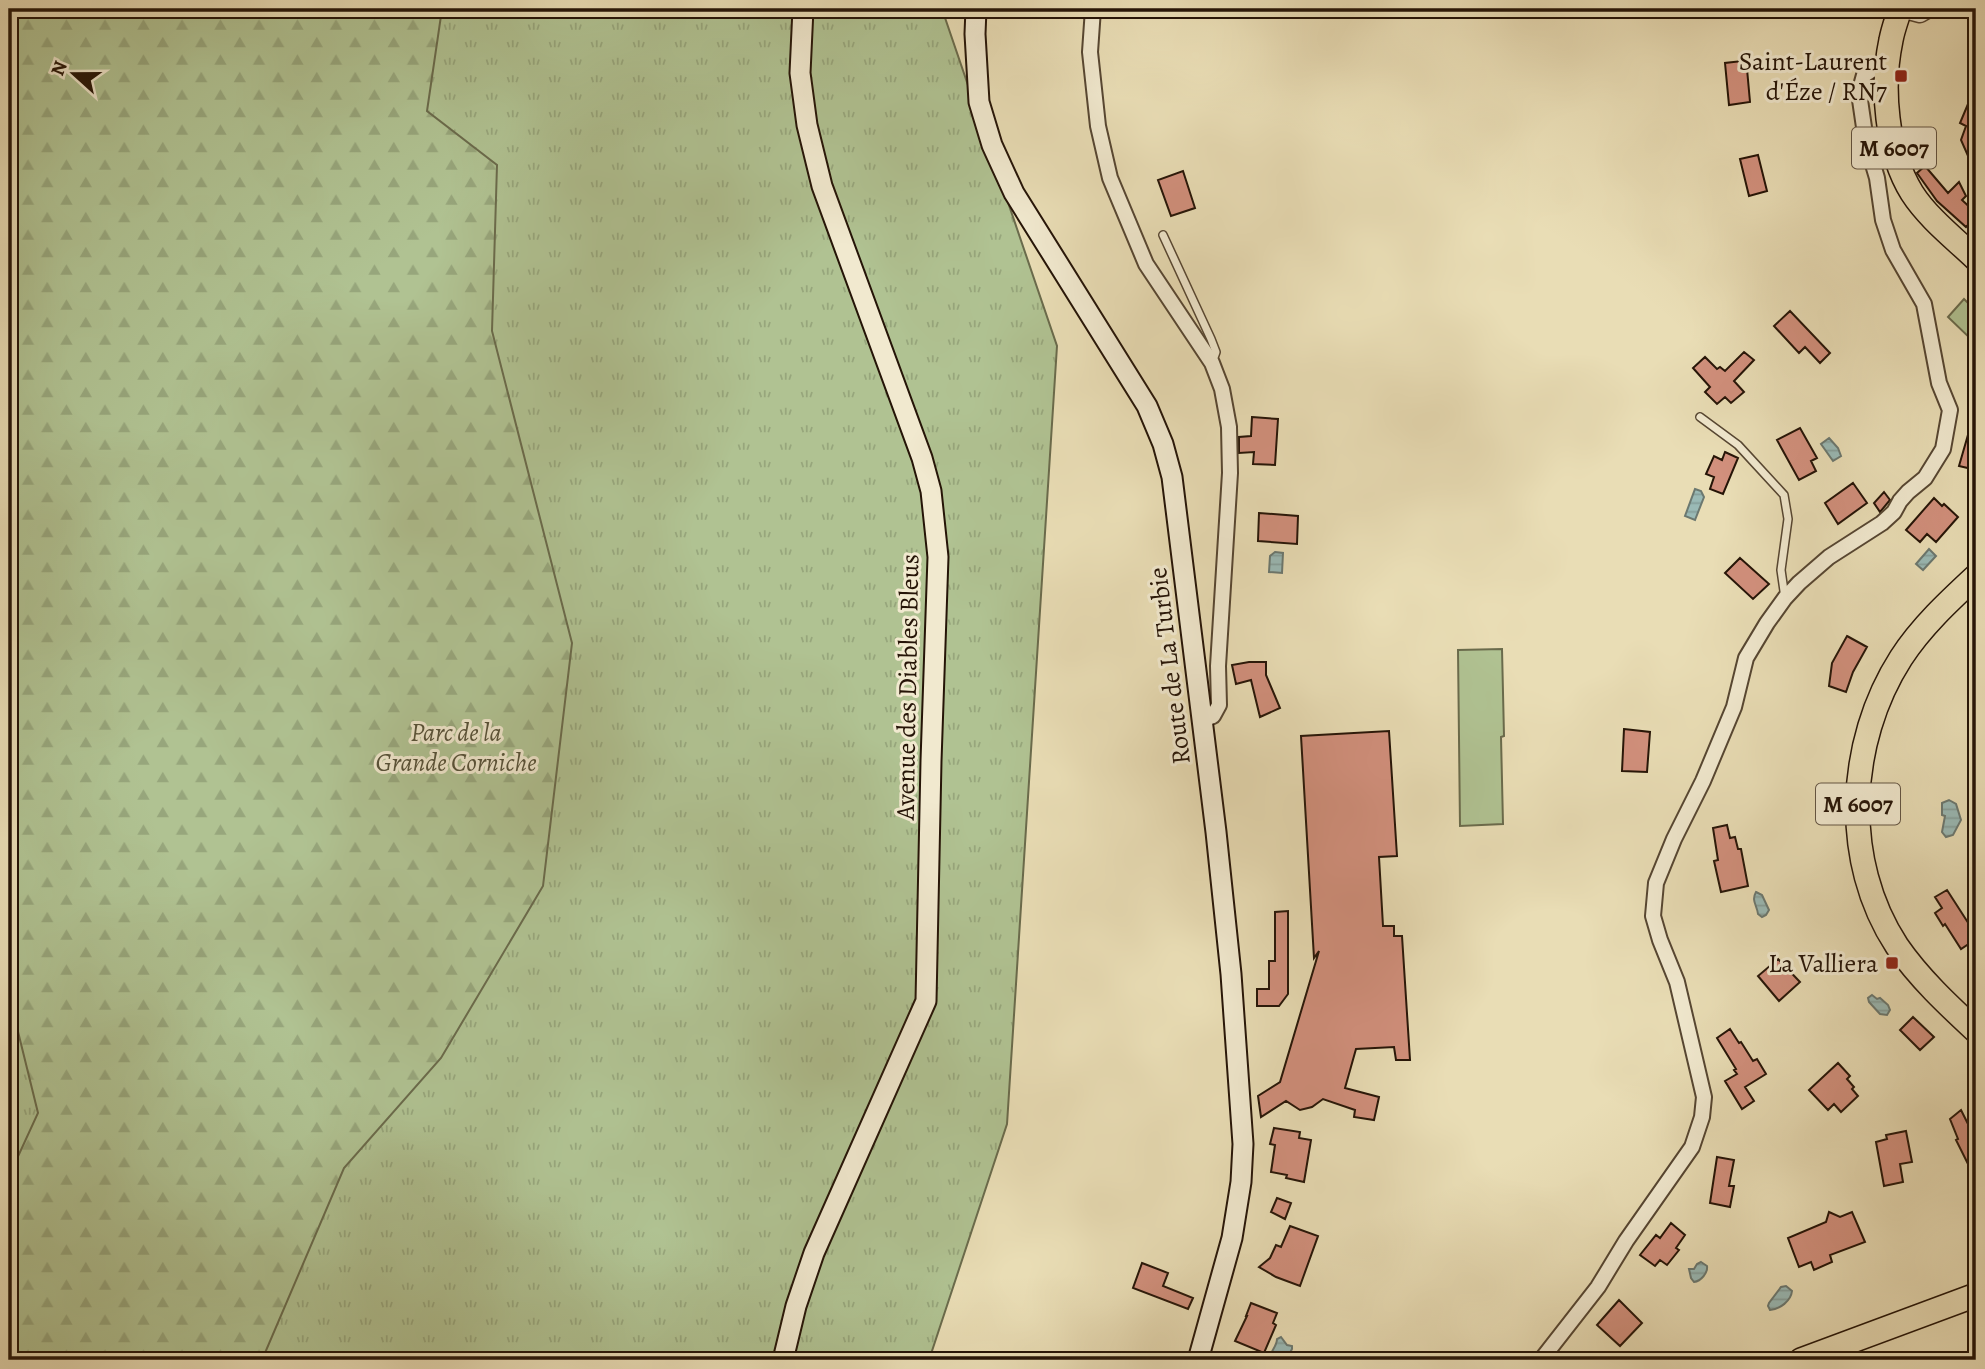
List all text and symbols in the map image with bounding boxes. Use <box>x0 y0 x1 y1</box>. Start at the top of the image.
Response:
north arrow <box>38 38 108 108</box>
place label: Saint-Laurent d'Éze / RN7 <box>1739 44 1887 109</box>
text: N <box>44 57 74 79</box>
marker: Saint-Laurent d'Éze / RN7 <box>1893 68 1909 84</box>
road number: M 6007 <box>1852 128 1936 168</box>
street label: Avenue des Diables Bleus <box>888 554 927 821</box>
street label: Route de La Turbie <box>1140 565 1199 767</box>
park label: Parc de la Grande Corniche <box>376 715 537 780</box>
road number: M 6007 <box>1816 784 1900 824</box>
place label: La Valliera <box>1768 946 1878 981</box>
marker: La Valliera <box>1884 955 1900 971</box>

